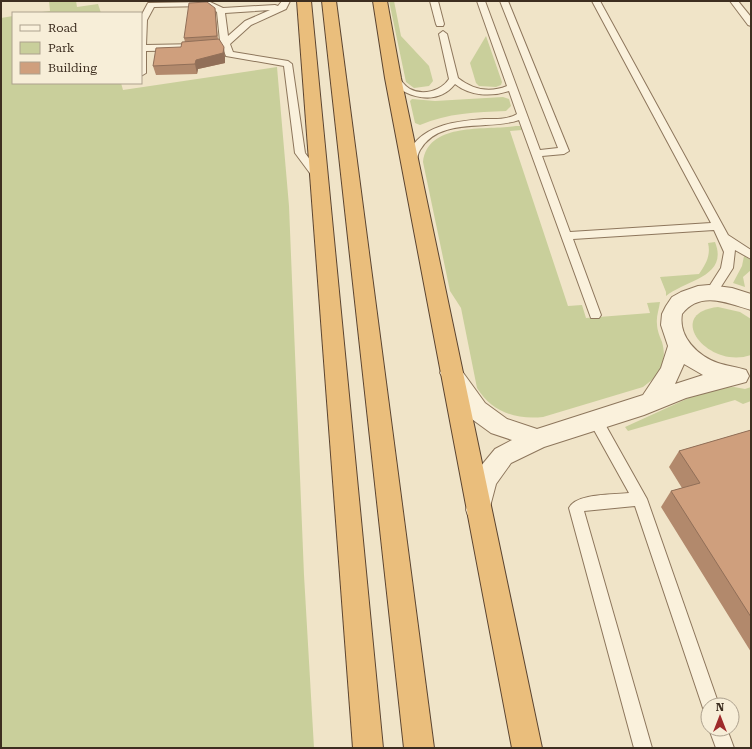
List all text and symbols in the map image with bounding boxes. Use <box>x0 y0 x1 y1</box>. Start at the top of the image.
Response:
legend <box>12 12 142 84</box>
text: Road <box>48 21 78 35</box>
text: Park <box>48 41 75 55</box>
text: Building <box>48 61 97 75</box>
north arrow <box>700 697 740 737</box>
text: N <box>716 701 725 714</box>

